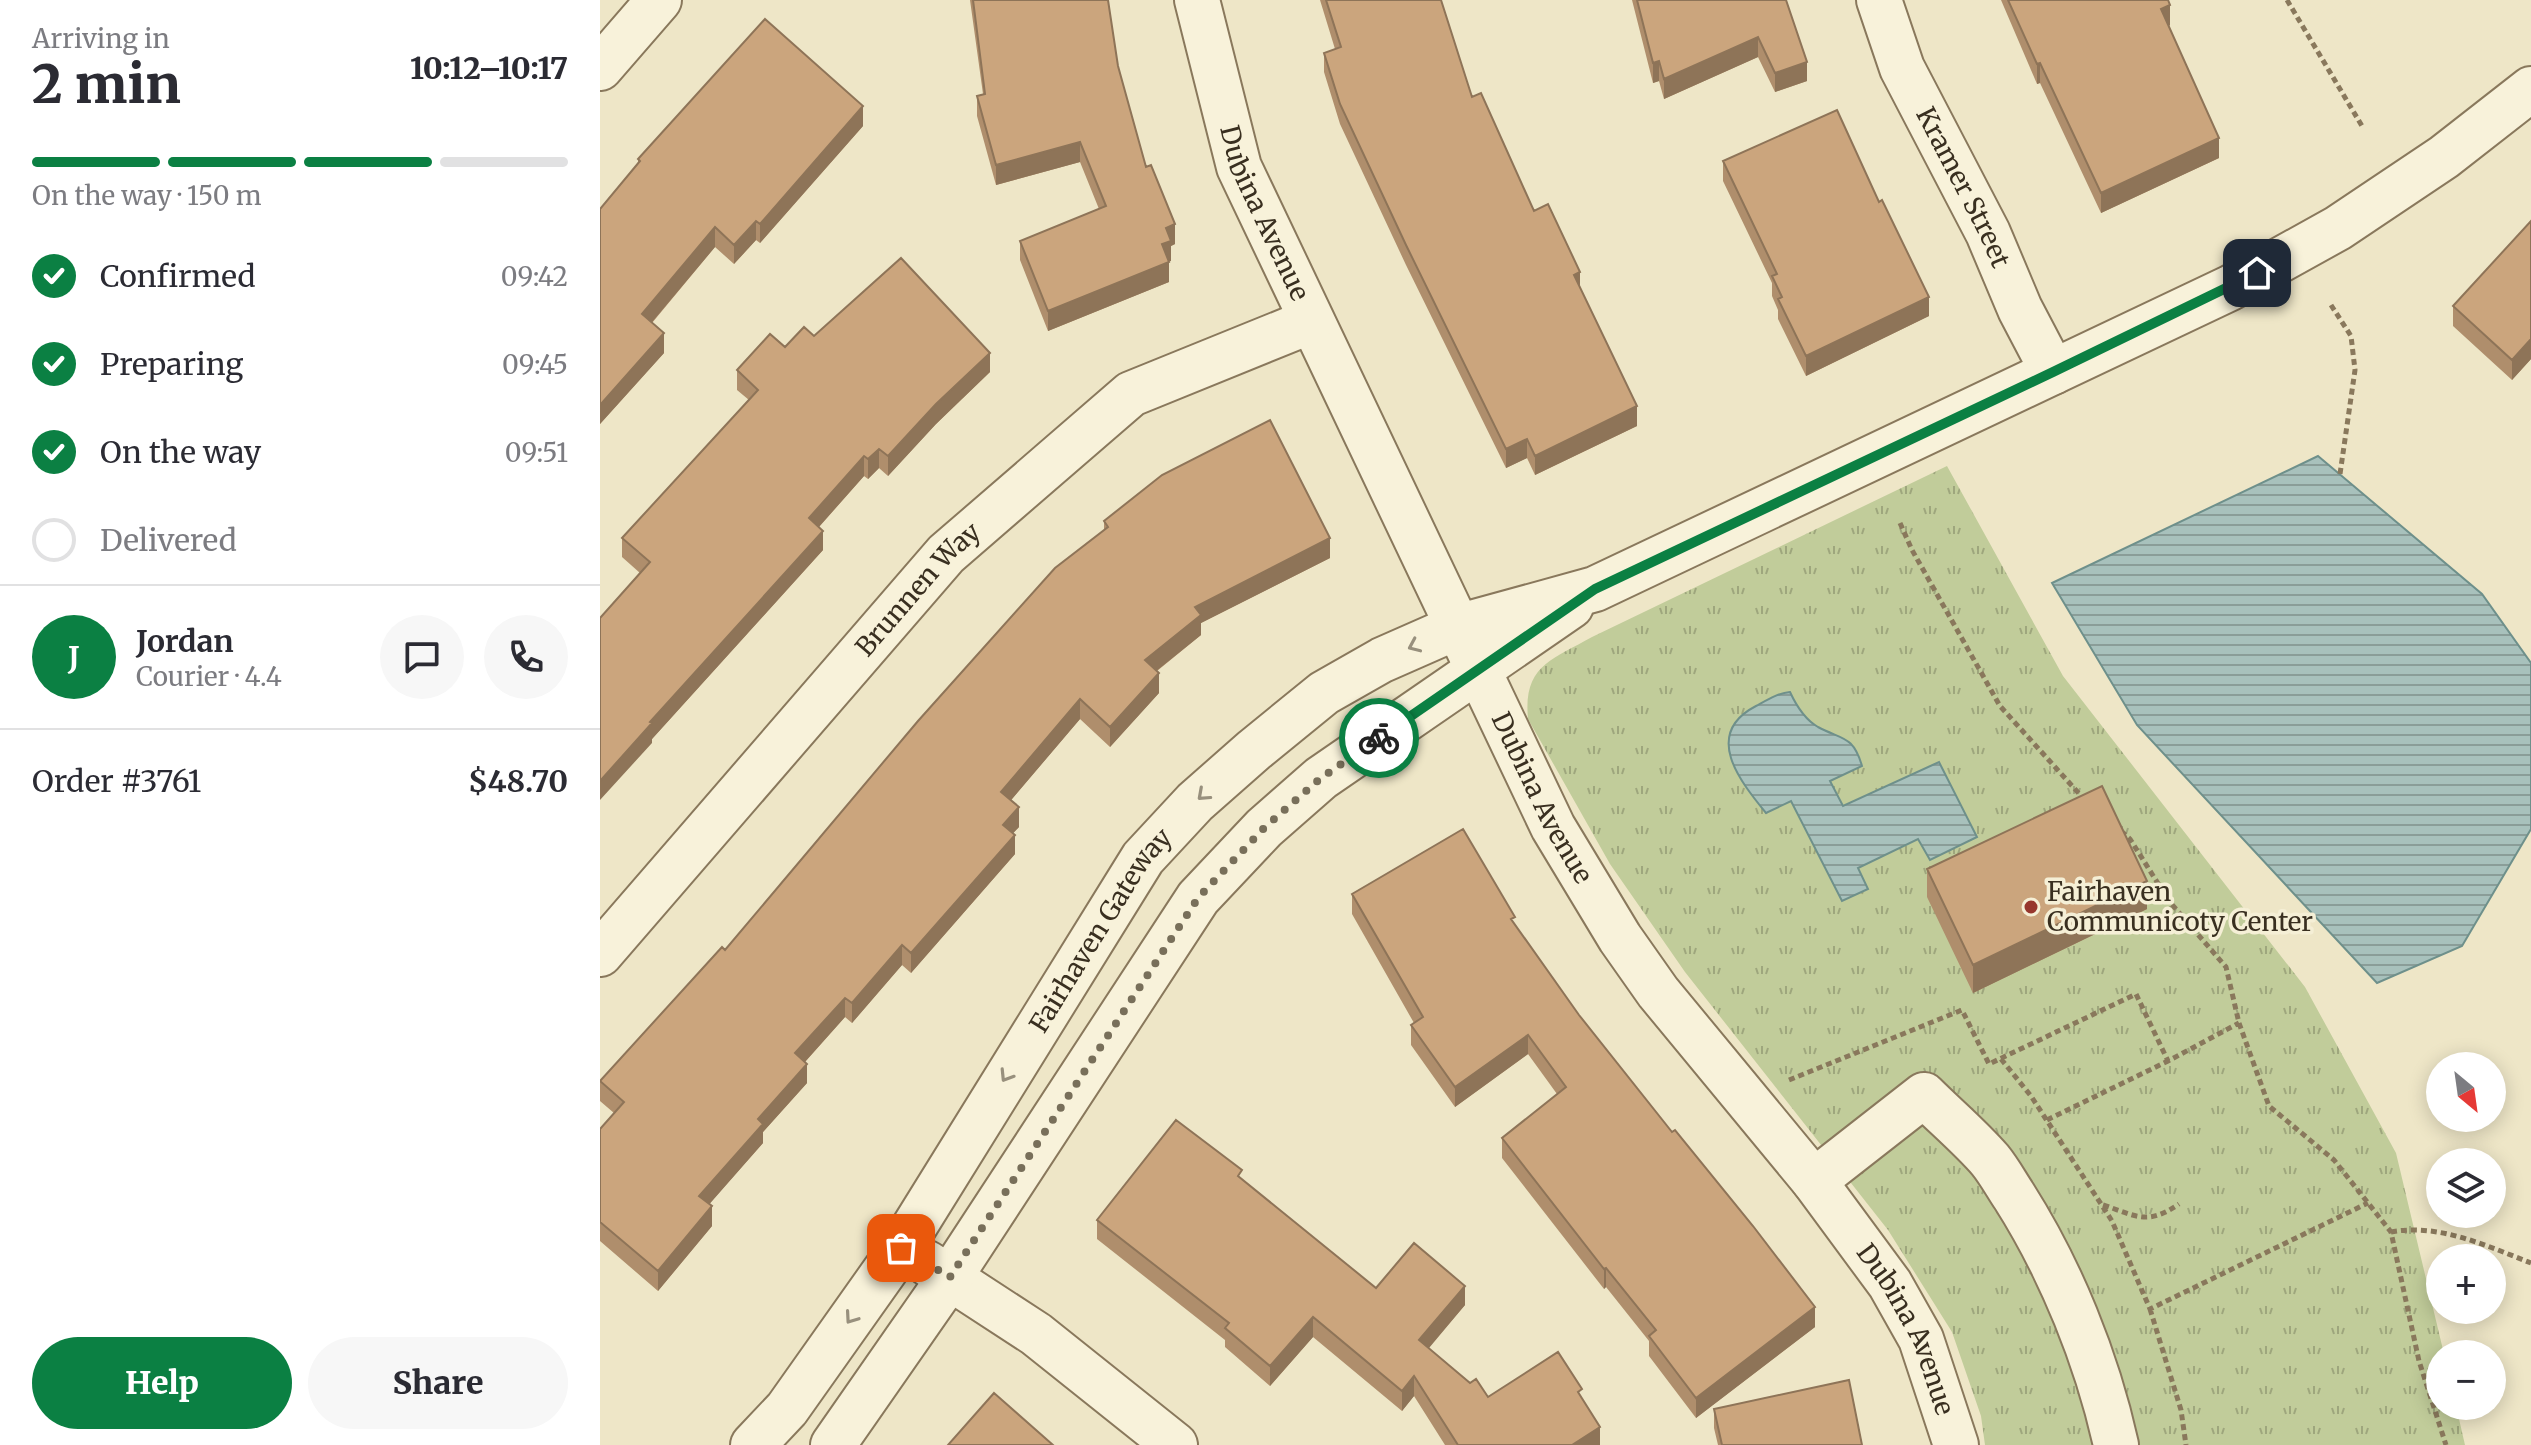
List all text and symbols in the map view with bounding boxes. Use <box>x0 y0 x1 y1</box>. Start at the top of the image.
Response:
text: Arriving in <box>32 22 170 55</box>
text: 10:12–10:17 <box>410 49 568 87</box>
text: 2 min <box>32 52 181 117</box>
street label: Kramer Street <box>1909 101 2018 272</box>
street label: Dubina Avenue <box>1213 122 1317 306</box>
text: On the way · 150 m <box>32 179 261 212</box>
pin <box>2223 239 2291 307</box>
icon: home <box>2235 251 2279 295</box>
icon: check <box>32 254 76 298</box>
text: Confirmed <box>100 257 255 295</box>
text: 09:42 <box>501 260 568 293</box>
icon: check <box>32 342 76 386</box>
text: Preparing <box>100 345 243 383</box>
text: 09:45 <box>502 348 568 381</box>
icon: check <box>32 430 76 474</box>
text: On the way <box>100 433 261 471</box>
text: 09:51 <box>505 436 568 469</box>
street label: Brunnen Way <box>848 514 988 663</box>
text: Delivered <box>100 521 237 559</box>
button: chat <box>380 615 464 699</box>
button: phone <box>484 615 568 699</box>
text: Jordan <box>136 622 234 660</box>
one-way arrow <box>1408 637 1422 653</box>
text: J <box>68 638 80 676</box>
text: Courier · 4.4 <box>136 660 282 693</box>
courier <box>1339 698 1419 778</box>
street label: Dubina Avenue <box>1485 707 1600 889</box>
icon: bike <box>1357 716 1401 760</box>
text: Order #3761 <box>32 762 201 800</box>
text: $48.70 <box>468 762 568 800</box>
one-way arrow <box>1197 785 1212 800</box>
street label: Fairhaven Gateway <box>1022 820 1179 1038</box>
place label: Fairhaven Communicoty Center <box>2047 875 2313 938</box>
marker: Fairhaven Communicoty Center <box>2022 898 2040 916</box>
north arrow <box>2426 1052 2506 1132</box>
map controls <box>2426 1052 2506 1420</box>
one-way arrow <box>1000 1067 1016 1082</box>
button: layers <box>2426 1148 2506 1228</box>
pin <box>867 1214 935 1282</box>
icon: bag <box>879 1226 923 1270</box>
street label: Dubina Avenue <box>1850 1237 1962 1419</box>
button: + <box>2426 1244 2506 1324</box>
one-way arrow <box>846 1310 861 1324</box>
button: Help <box>32 1337 292 1429</box>
button: Share <box>308 1337 568 1429</box>
button: − <box>2426 1340 2506 1420</box>

